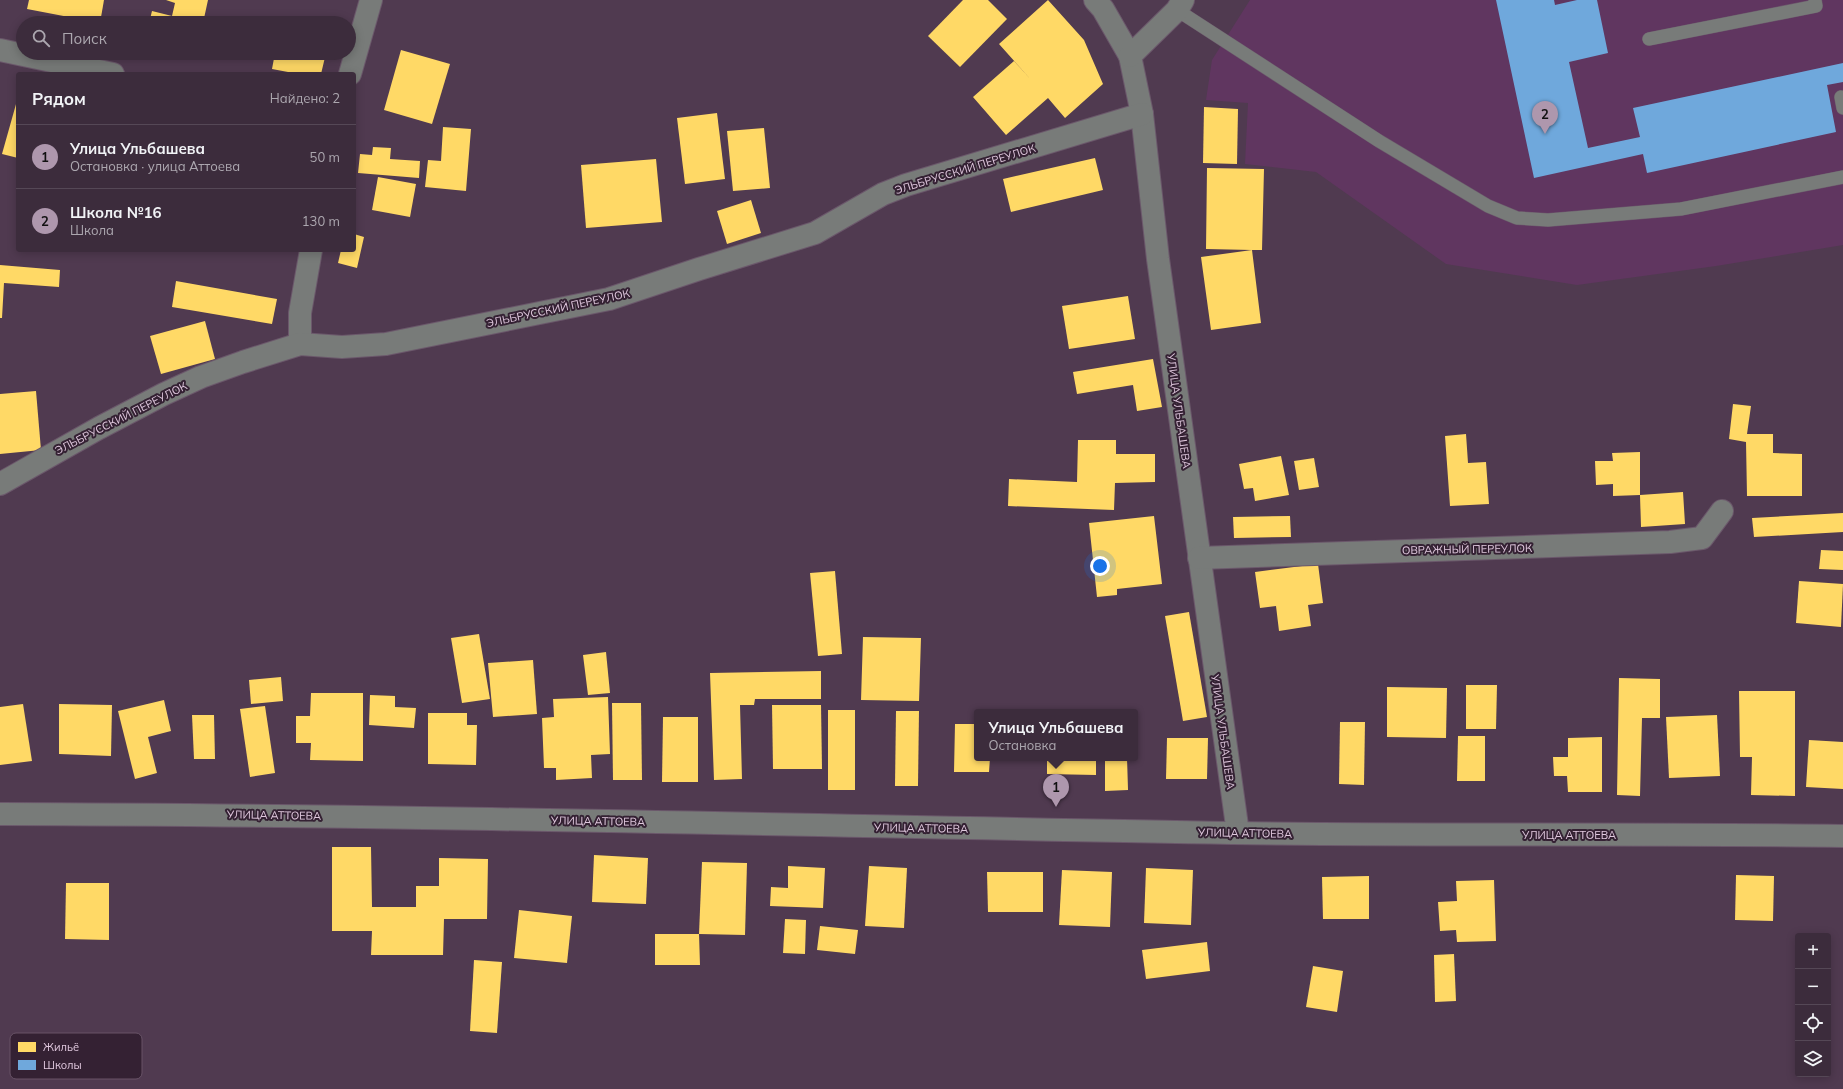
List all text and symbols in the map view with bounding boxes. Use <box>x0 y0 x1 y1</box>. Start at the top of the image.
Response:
search box <box>16 16 356 60</box>
icon: search <box>30 27 52 49</box>
text: Поиск <box>62 29 107 48</box>
text: Рядом <box>32 88 86 109</box>
text: Найдено: 2 <box>270 90 340 106</box>
pin: 2 <box>1532 101 1558 134</box>
text: Улица Ульбашева <box>70 139 205 158</box>
street label: ЭЛЬБРУССКИЙ ПЕРЕУЛОК <box>893 141 1038 197</box>
text: 1 <box>41 149 49 165</box>
text: 50 m <box>310 149 340 165</box>
text: Остановка · улица Аттоева <box>70 158 240 174</box>
text: Школа №16 <box>70 203 161 222</box>
text: 2 <box>41 213 49 229</box>
text: 130 m <box>302 213 340 229</box>
text: Школа <box>70 222 114 238</box>
street label: ЭЛЬБРУССКИЙ ПЕРЕУЛОК <box>485 286 632 330</box>
street label: УЛИЦА УЛЬБАШЕВА <box>1164 352 1194 469</box>
street label: ЭЛЬБРУССКИЙ ПЕРЕУЛОК <box>53 378 190 457</box>
street label: ОВРАЖНЫЙ ПЕРЕУЛОК <box>1402 541 1533 557</box>
your location <box>1090 556 1110 576</box>
street label: УЛИЦА УЛЬБАШЕВА <box>1208 673 1238 790</box>
popup <box>974 709 1138 761</box>
text: Улица Ульбашева <box>988 718 1124 737</box>
text: Остановка <box>988 737 1056 753</box>
pin: 1 <box>1043 774 1069 807</box>
street label: УЛИЦА АТТОЕВА <box>226 807 321 823</box>
street label: УЛИЦА АТТОЕВА <box>550 813 645 829</box>
street label: УЛИЦА АТТОЕВА <box>873 820 968 836</box>
street label: УЛИЦА АТТОЕВА <box>1197 825 1292 841</box>
street label: УЛИЦА АТТОЕВА <box>1521 828 1616 842</box>
map controls <box>1795 933 1831 1077</box>
button: + <box>1795 933 1831 969</box>
button: − <box>1795 969 1831 1005</box>
button: locate <box>1795 1005 1831 1041</box>
legend <box>10 1033 142 1079</box>
text: Жильё <box>43 1040 79 1054</box>
button: layers <box>1795 1041 1831 1077</box>
text: Школы <box>43 1058 82 1072</box>

